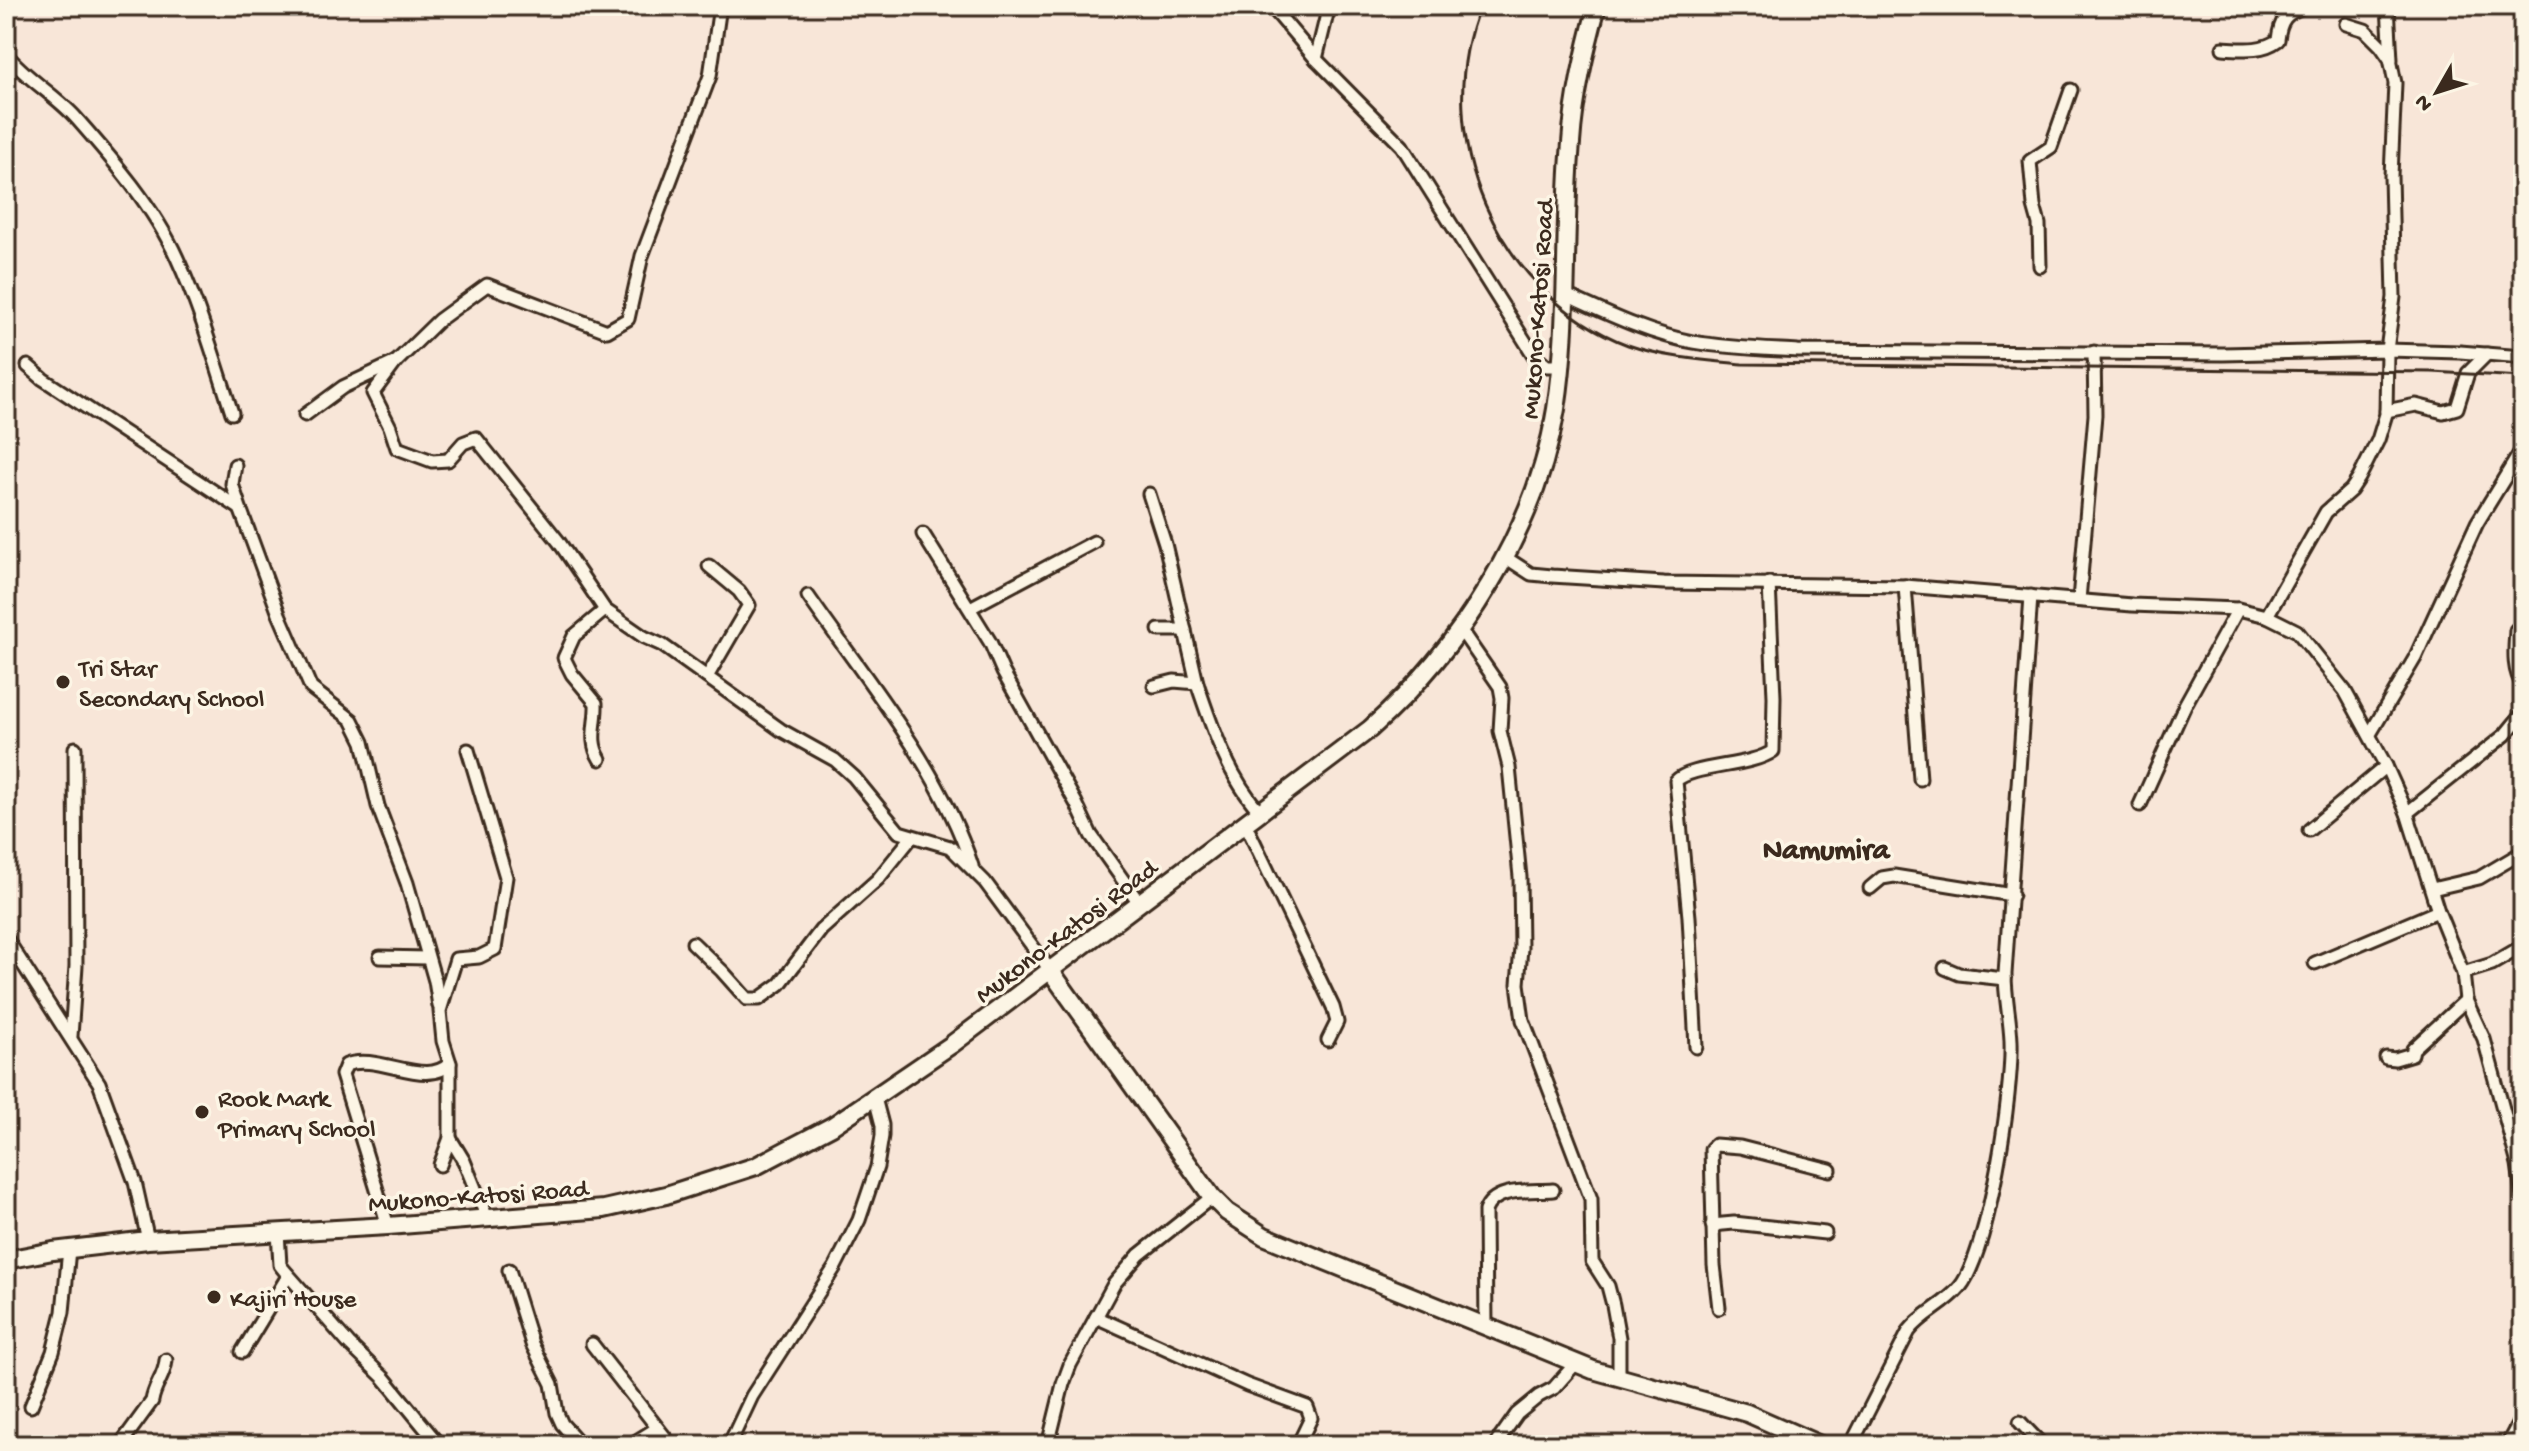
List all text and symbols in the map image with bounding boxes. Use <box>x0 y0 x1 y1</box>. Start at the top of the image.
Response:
north arrow <box>2397 52 2477 132</box>
text: N <box>2410 88 2439 116</box>
street label: Mukono-Katosi Road <box>1517 197 1564 420</box>
place label: Tri Star Secondary School <box>77 656 265 717</box>
marker: Tri Star Secondary School <box>54 673 72 691</box>
district label: Namumira <box>1763 835 1891 870</box>
street label: Mukono-Katosi Road <box>970 854 1166 1012</box>
place label: Rook Mark Primary School <box>217 1086 376 1147</box>
marker: Rook Mark Primary School <box>193 1103 211 1121</box>
street label: Mukono-Katosi Road <box>367 1175 591 1222</box>
place label: Kajiri House <box>230 1286 357 1317</box>
marker: Kajiri House <box>205 1288 223 1306</box>

